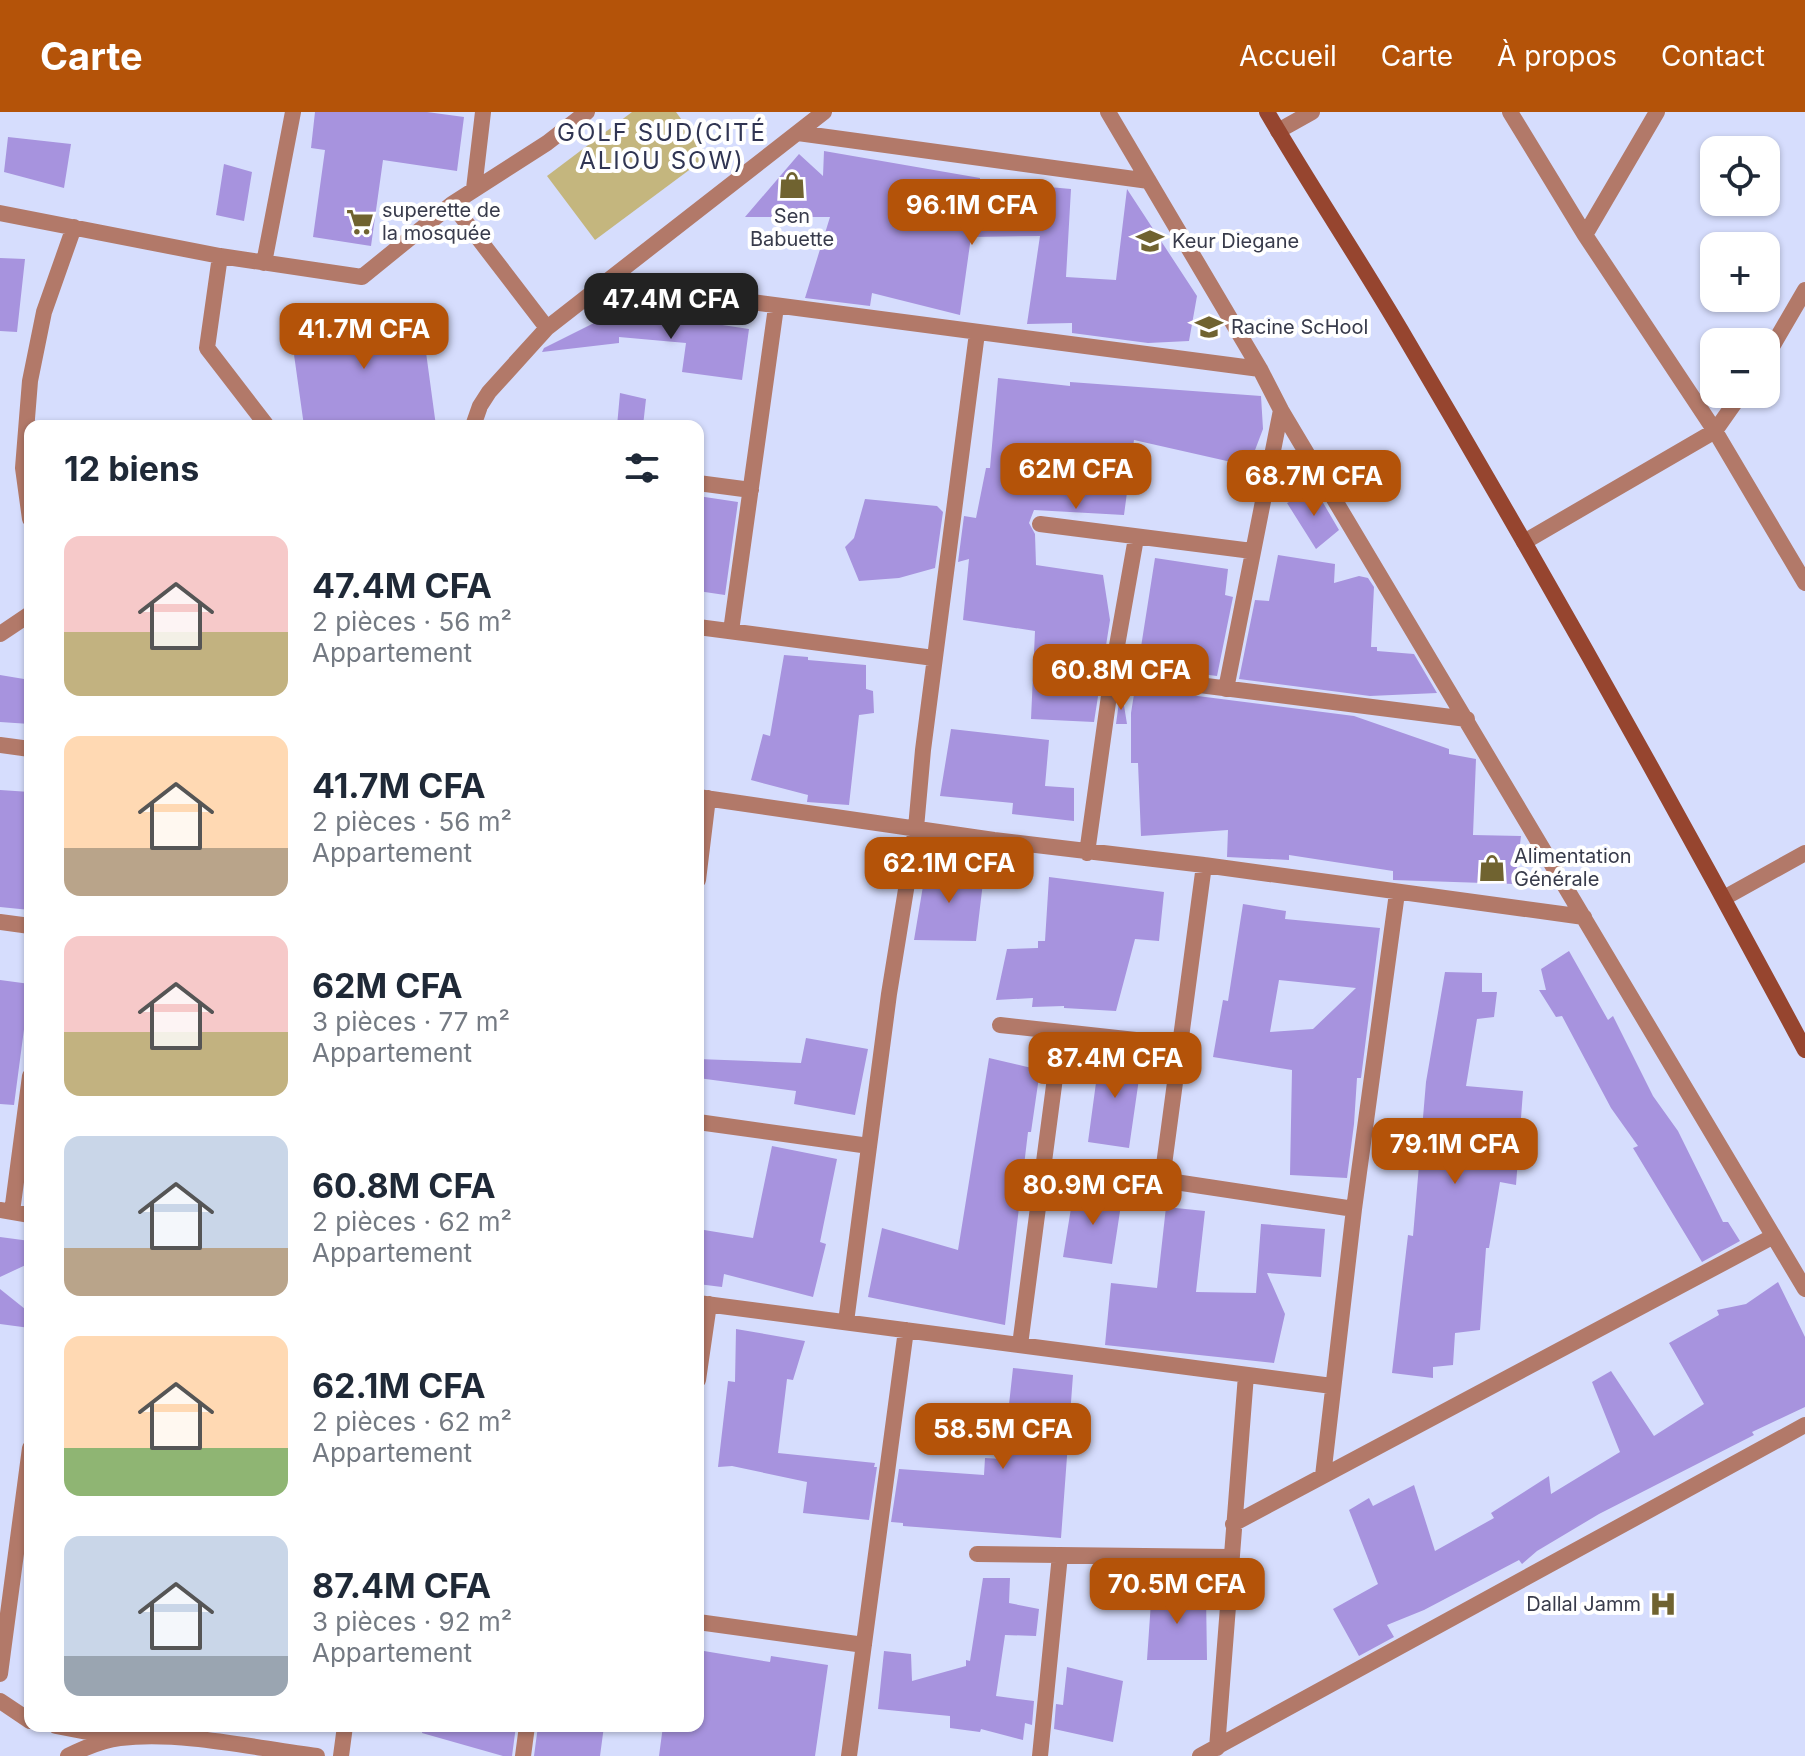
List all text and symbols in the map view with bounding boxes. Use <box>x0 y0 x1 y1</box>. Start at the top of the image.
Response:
text: Carte <box>40 33 143 79</box>
text: Accueil <box>1239 39 1337 73</box>
text: Carte <box>1381 39 1453 73</box>
text: À propos <box>1497 39 1617 73</box>
text: Contact <box>1661 39 1765 73</box>
district label: GOLF SUD(CITÉ ALIOU SOW) <box>557 117 767 175</box>
map controls <box>1700 136 1780 408</box>
button: locate <box>1700 136 1780 216</box>
shop icon: Sen Babuette <box>777 170 807 200</box>
pin: 96.1M CFA <box>880 179 1064 247</box>
text: 96.1M CFA <box>906 189 1038 220</box>
place label: superette de la mosquée <box>382 198 501 245</box>
place label: Sen Babuette <box>750 204 834 251</box>
supermarket icon: superette de la mosquée <box>345 207 375 237</box>
school or university icon: Keur Diegane <box>1135 226 1165 256</box>
place label: Keur Diegane <box>1172 229 1299 253</box>
button: + <box>1700 232 1780 312</box>
pin: 47.4M CFA <box>579 273 763 341</box>
text: 47.4M CFA <box>602 283 740 314</box>
pin: 41.7M CFA <box>272 303 456 371</box>
school or university icon: Racine ScHool <box>1194 312 1224 342</box>
text: 41.7M CFA <box>298 313 430 344</box>
place label: Racine ScHool <box>1231 315 1368 339</box>
button: − <box>1700 328 1780 408</box>
pin: 62M CFA <box>1002 443 1150 511</box>
icon: filters <box>620 446 664 490</box>
text: 12 biens <box>64 448 199 489</box>
pin: 68.7M CFA <box>1222 450 1406 518</box>
text: 62M CFA <box>1018 453 1134 484</box>
text: 68.7M CFA <box>1245 460 1383 491</box>
text: 47.4M CFA <box>312 565 492 606</box>
icon: home <box>128 568 224 664</box>
text: 2 pièces · 56 m² <box>312 606 512 637</box>
text: Appartement <box>312 637 472 668</box>
pin: 60.8M CFA <box>1029 644 1213 712</box>
text: 60.8M CFA <box>1051 654 1191 685</box>
text: 41.7M CFA <box>312 765 486 806</box>
icon: home <box>128 768 224 864</box>
text: 2 pièces · 56 m² <box>312 806 512 837</box>
text: Appartement <box>312 837 472 868</box>
pin: 62.1M CFA <box>857 837 1041 905</box>
place label: Alimentation Générale <box>1514 844 1632 891</box>
text: 62.1M CFA <box>883 847 1015 878</box>
shop icon: Alimentation Générale <box>1477 853 1507 883</box>
text: 62M CFA <box>312 965 463 1006</box>
icon: home <box>128 968 224 1064</box>
text: 3 pièces · 77 m² <box>312 1006 510 1037</box>
pin: 87.4M CFA <box>1023 1032 1207 1100</box>
text: Appartement <box>312 1037 472 1068</box>
text: 87.4M CFA <box>1047 1042 1183 1073</box>
pin: 79.1M CFA <box>1363 1118 1547 1186</box>
text: 79.1M CFA <box>1390 1128 1520 1159</box>
pin: 80.9M CFA <box>1001 1159 1185 1227</box>
text: 60.8M CFA <box>312 1165 496 1206</box>
icon: home <box>128 1168 224 1264</box>
text: 80.9M CFA <box>1023 1169 1163 1200</box>
text: 2 pièces · 62 m² <box>312 1206 512 1237</box>
text: Appartement <box>312 1237 472 1268</box>
text: 62.1M CFA <box>312 1365 486 1406</box>
icon: home <box>128 1368 224 1464</box>
pin: 58.5M CFA <box>911 1403 1095 1471</box>
text: 2 pièces · 62 m² <box>312 1406 512 1437</box>
text: 58.5M CFA <box>933 1413 1073 1444</box>
text: Appartement <box>312 1437 472 1468</box>
pin: 70.5M CFA <box>1085 1558 1269 1626</box>
text: 87.4M CFA <box>312 1565 491 1606</box>
icon: home <box>128 1568 224 1664</box>
text: 70.5M CFA <box>1108 1568 1246 1599</box>
hospital icon: Dallal Jamm <box>1648 1589 1678 1619</box>
place label: Dallal Jamm <box>1526 1592 1641 1616</box>
text: 3 pièces · 92 m² <box>312 1606 512 1637</box>
text: Appartement <box>312 1637 472 1668</box>

